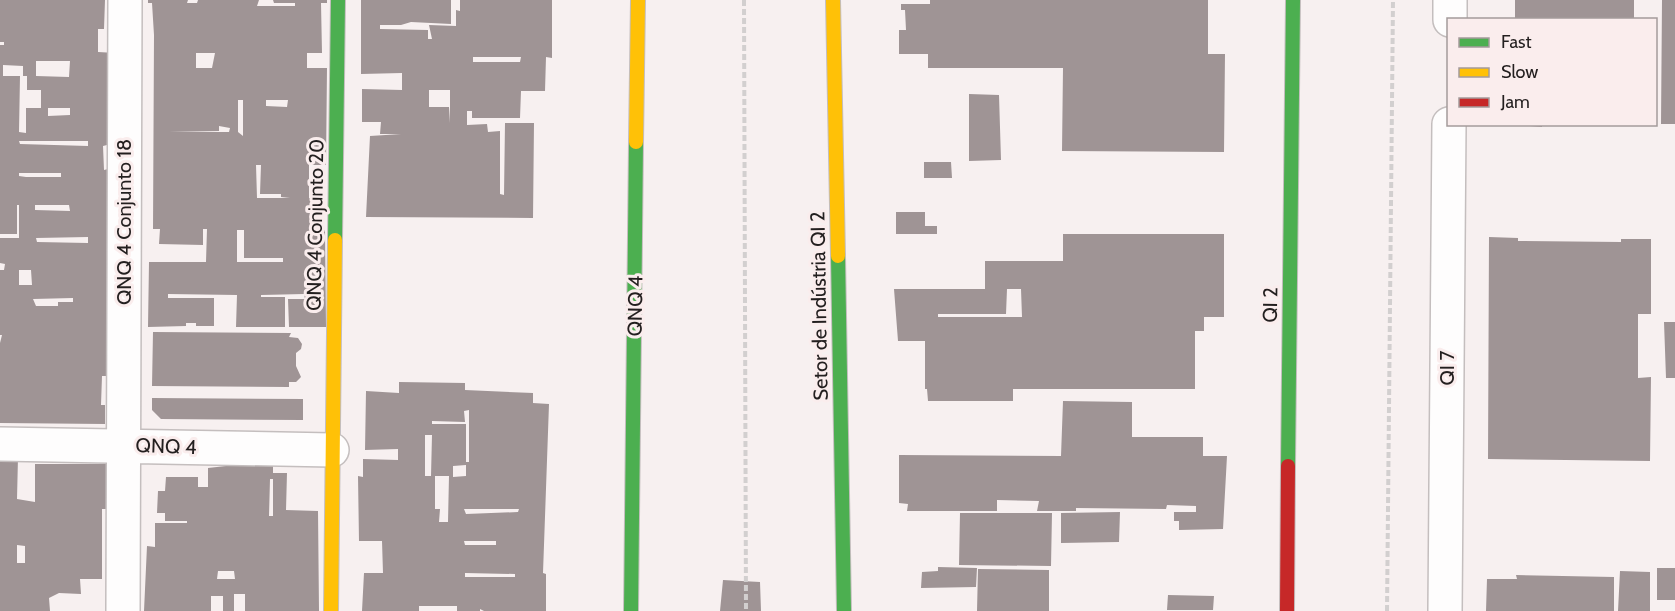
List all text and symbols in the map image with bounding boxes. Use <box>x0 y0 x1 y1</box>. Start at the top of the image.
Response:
legend <box>1447 18 1657 126</box>
text: Fast <box>1501 31 1532 53</box>
text: Slow <box>1501 61 1538 83</box>
text: Jam <box>1500 91 1530 113</box>
street label: QNQ 4 Conjunto 18 <box>112 139 136 305</box>
street label: QNQ 4 Conjunto 20 <box>302 139 328 311</box>
street label: Setor de Indústria QI 2 <box>805 211 833 401</box>
street label: QNQ 4 <box>622 275 648 337</box>
street label: QI 2 <box>1258 287 1282 323</box>
street label: QI 7 <box>1435 350 1459 386</box>
street label: QNQ 4 <box>135 433 197 459</box>

